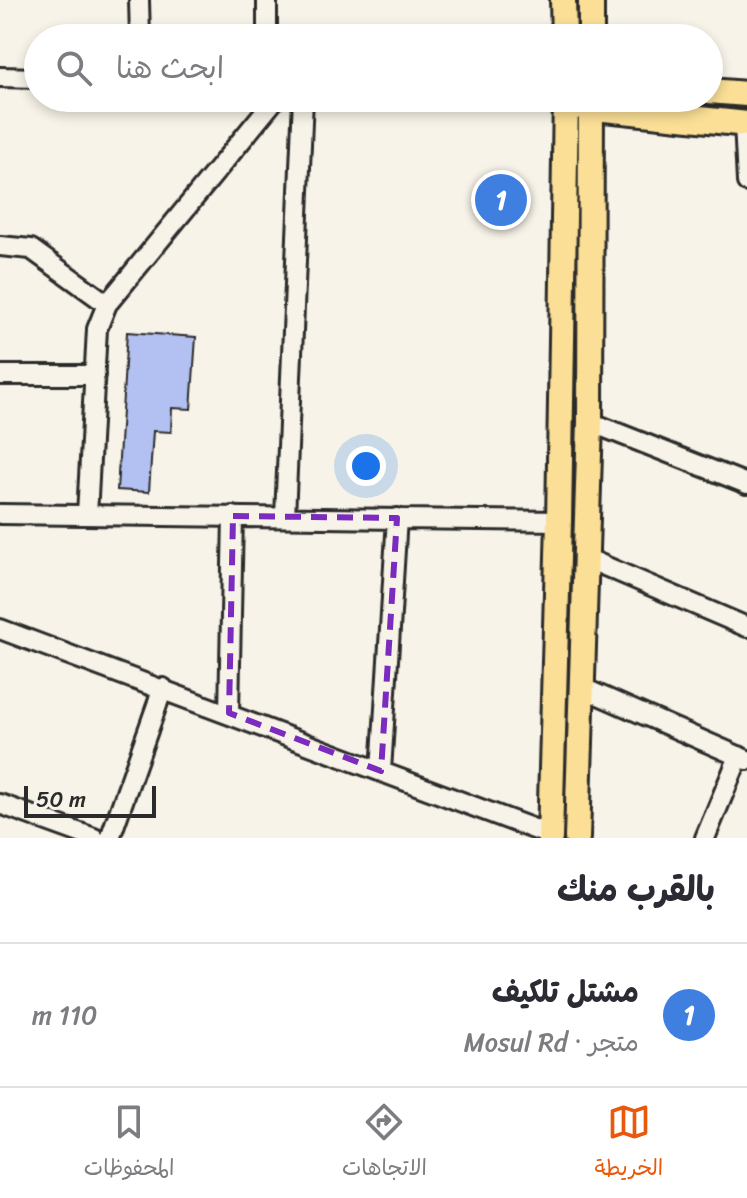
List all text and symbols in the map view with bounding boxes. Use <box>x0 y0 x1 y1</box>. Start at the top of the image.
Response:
search box <box>24 24 723 112</box>
text: ابحث هنا <box>116 41 224 95</box>
icon: search <box>52 46 96 90</box>
pin: 1 <box>475 170 527 230</box>
your location <box>346 446 386 486</box>
text: 50 m <box>36 780 86 819</box>
scale bar <box>24 782 156 818</box>
text: بالقرب منك <box>557 860 715 920</box>
text: مشتل تلكيف <box>492 965 639 1019</box>
text: 110 m <box>32 992 97 1038</box>
text: 1 <box>683 992 695 1038</box>
text: متجر · Mosul Rd <box>464 1019 639 1065</box>
tab: المحفوظات <box>84 1100 174 1187</box>
tab: الاتجاهات <box>342 1100 427 1187</box>
tab: الخريطة <box>595 1100 663 1187</box>

